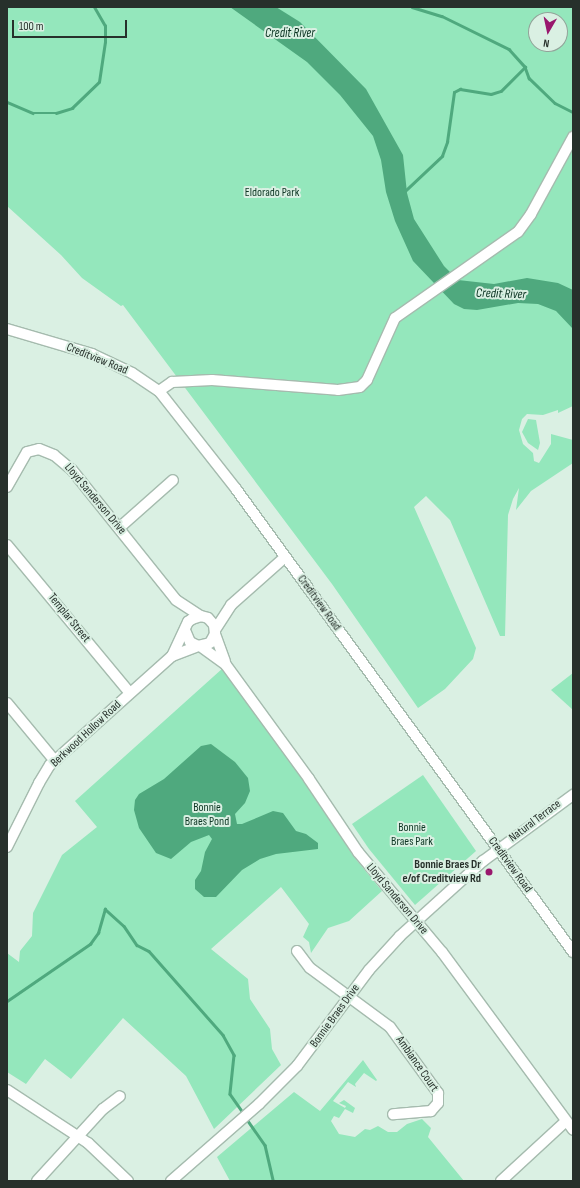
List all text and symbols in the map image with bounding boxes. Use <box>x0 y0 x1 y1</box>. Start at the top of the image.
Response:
scale bar <box>14 12 129 38</box>
north arrow <box>528 12 568 52</box>
text: 100 m <box>19 19 44 34</box>
water label: Credit River <box>265 25 315 41</box>
text: N <box>542 36 550 50</box>
park label: Eldorado Park <box>245 186 299 200</box>
water label: Credit River <box>476 285 526 303</box>
street label: Creditview Road <box>64 340 130 378</box>
street label: Lloyd Sanderson Drive <box>61 461 129 537</box>
street label: Creditview Road <box>294 572 344 634</box>
street label: Templar Street <box>45 591 93 645</box>
street label: Berkwood Hollow Road <box>48 698 124 770</box>
street label: Natural Terrace <box>506 797 564 845</box>
park label: Bonnie Braes Pond <box>185 801 229 829</box>
park label: Bonnie Braes Park <box>391 821 433 849</box>
street label: Creditview Road <box>485 834 535 896</box>
place label: Bonnie Braes Dr e/of Creditview Rd <box>402 858 481 886</box>
street label: Lloyd Sanderson Drive <box>363 861 431 937</box>
marker: Bonnie Braes Dr e/of Creditview Rd <box>484 867 494 877</box>
street label: Bonnie Braes Drive <box>307 982 363 1050</box>
street label: Ambiance Court <box>393 1033 441 1095</box>

